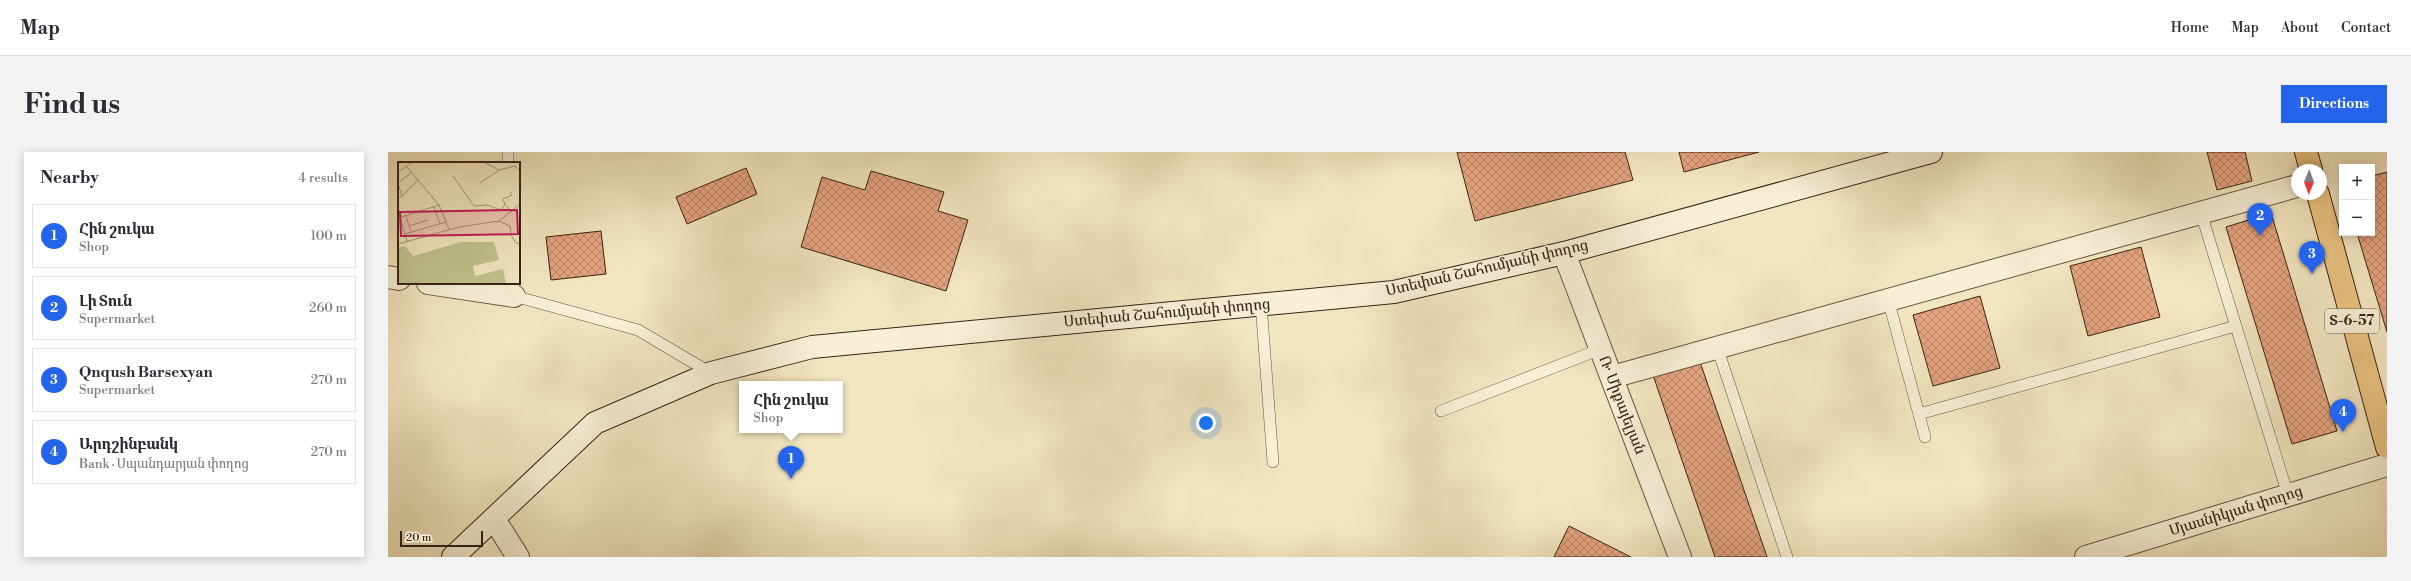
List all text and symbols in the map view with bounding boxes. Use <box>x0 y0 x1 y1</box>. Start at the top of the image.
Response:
text: Map <box>20 16 60 40</box>
text: Home <box>2171 19 2209 37</box>
text: Map <box>2231 19 2259 37</box>
text: About <box>2281 19 2319 37</box>
text: Contact <box>2341 19 2391 37</box>
button: Directions <box>2281 85 2387 123</box>
text: Find us <box>24 87 120 122</box>
inset map <box>398 162 520 284</box>
north arrow <box>2291 164 2327 200</box>
map controls <box>2339 164 2375 236</box>
button: + <box>2339 164 2375 200</box>
text: Nearby <box>40 167 99 189</box>
text: 4 results <box>298 170 348 186</box>
button: − <box>2339 200 2375 236</box>
pin: 2 <box>2247 203 2273 236</box>
text: Հին շուկա <box>79 220 154 239</box>
text: 1 <box>51 228 57 244</box>
text: 100 m <box>311 228 347 244</box>
street label: Ստեփան Շահումյանի փողոց <box>1384 235 1590 301</box>
text: Shop <box>79 239 109 255</box>
pin: 3 <box>2299 241 2325 274</box>
text: Լի Տուն <box>79 292 132 311</box>
street label: Ստեփան Շահումյանի փողոց <box>1063 294 1271 332</box>
text: 2 <box>50 300 58 316</box>
text: 260 m <box>309 300 347 316</box>
road number: Տ-6-57 <box>2325 309 2379 333</box>
text: Supermarket <box>79 311 155 327</box>
street label: Ռ․ Միքայելյան <box>1594 353 1650 457</box>
text: Qnqush Barsexyan <box>79 363 213 382</box>
text: 3 <box>50 372 58 388</box>
text: 270 m <box>311 372 347 388</box>
popup <box>739 381 843 433</box>
text: Supermarket <box>79 382 155 398</box>
text: Հին շուկա <box>753 391 829 410</box>
pin: 4 <box>2330 399 2356 432</box>
text: Shop <box>753 410 783 426</box>
your location <box>1196 413 1216 433</box>
text: Արդշինբանկ <box>79 435 178 454</box>
text: 4 <box>50 444 58 460</box>
text: 270 m <box>311 444 347 460</box>
pin: 1 <box>778 446 804 479</box>
text: Bank · Սպանդարյան փողոց <box>79 456 249 472</box>
street label: Մյասնիկյան փողոց <box>2167 482 2305 540</box>
scale bar <box>400 529 483 548</box>
text: 20 m <box>406 531 431 545</box>

